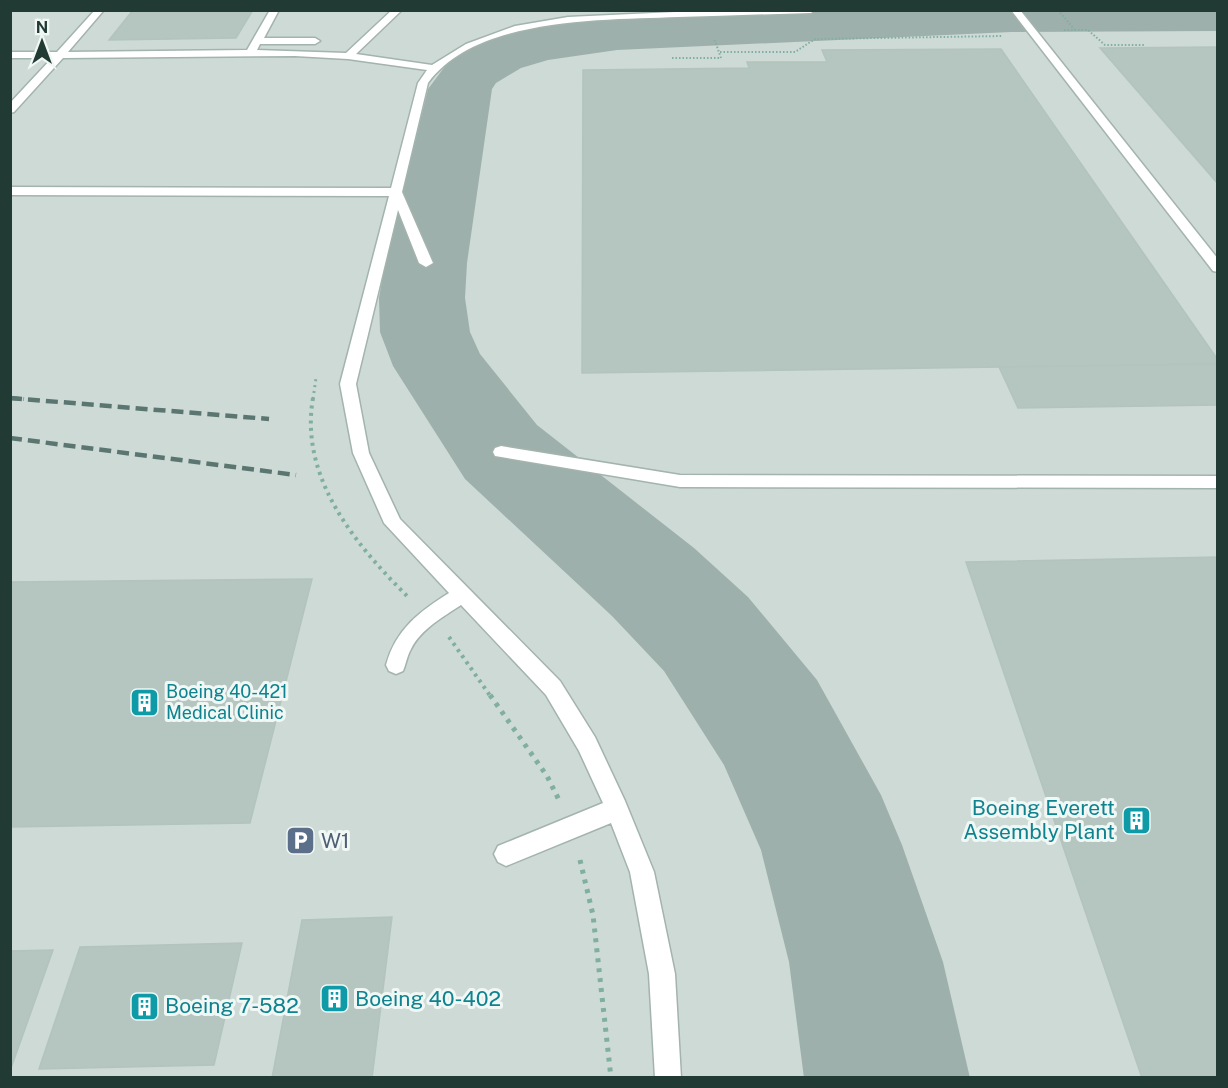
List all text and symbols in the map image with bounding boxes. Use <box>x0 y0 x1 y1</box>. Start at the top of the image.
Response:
north arrow <box>12 12 72 72</box>
text: N <box>36 18 48 37</box>
place label: Boeing 40-421 Medical Clinic <box>166 681 288 723</box>
building icon: Boeing 40-421 Medical Clinic <box>129 686 161 718</box>
place label: Boeing Everett Assembly Plant <box>963 795 1115 844</box>
building icon: Boeing Everett Assembly Plant <box>1120 804 1152 836</box>
parking icon: W1 <box>284 825 316 857</box>
place label: W1 <box>321 828 350 853</box>
building icon: Boeing 40-402 <box>318 983 350 1015</box>
place label: Boeing 40-402 <box>355 986 501 1011</box>
building icon: Boeing 7-582 <box>128 990 160 1022</box>
place label: Boeing 7-582 <box>165 993 299 1018</box>

